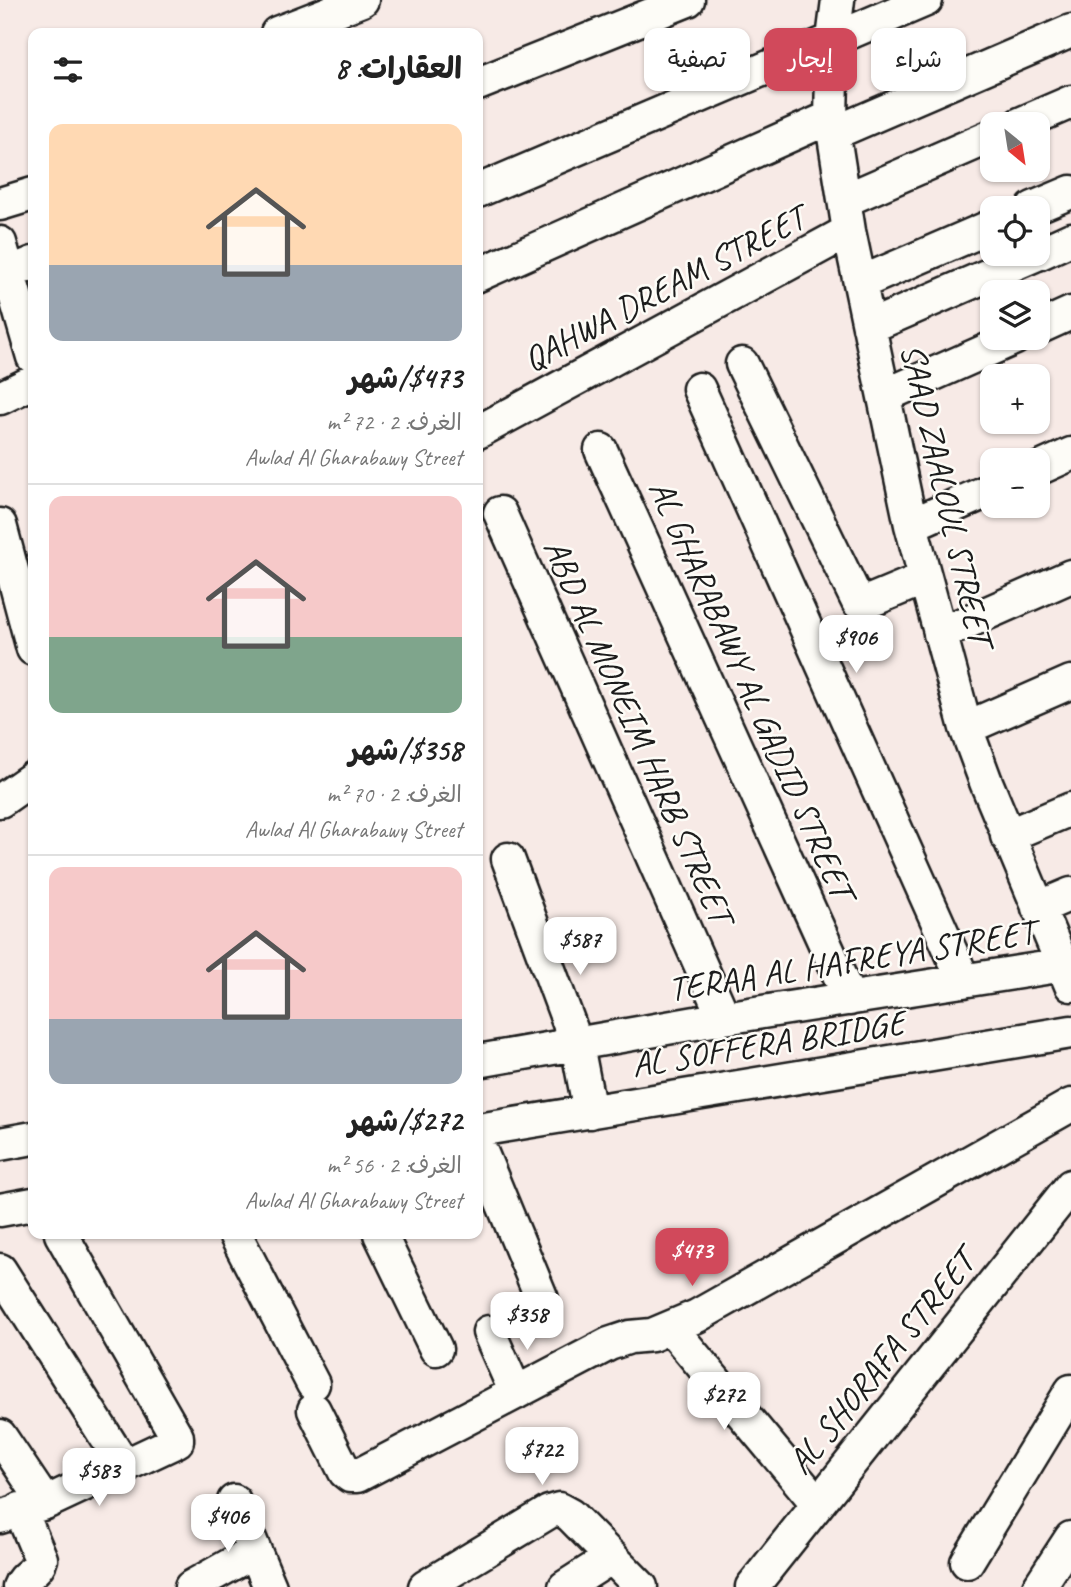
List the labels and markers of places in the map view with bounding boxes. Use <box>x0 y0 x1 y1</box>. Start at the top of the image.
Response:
pin: $906 <box>815 616 897 675</box>
pin: $587 <box>539 918 621 977</box>
pin: $473 <box>651 1228 733 1288</box>
pin: $358 <box>486 1292 568 1352</box>
pin: $272 <box>683 1372 765 1432</box>
pin: $722 <box>501 1428 583 1487</box>
pin: $583 <box>58 1448 140 1508</box>
pin: $406 <box>187 1494 269 1554</box>

